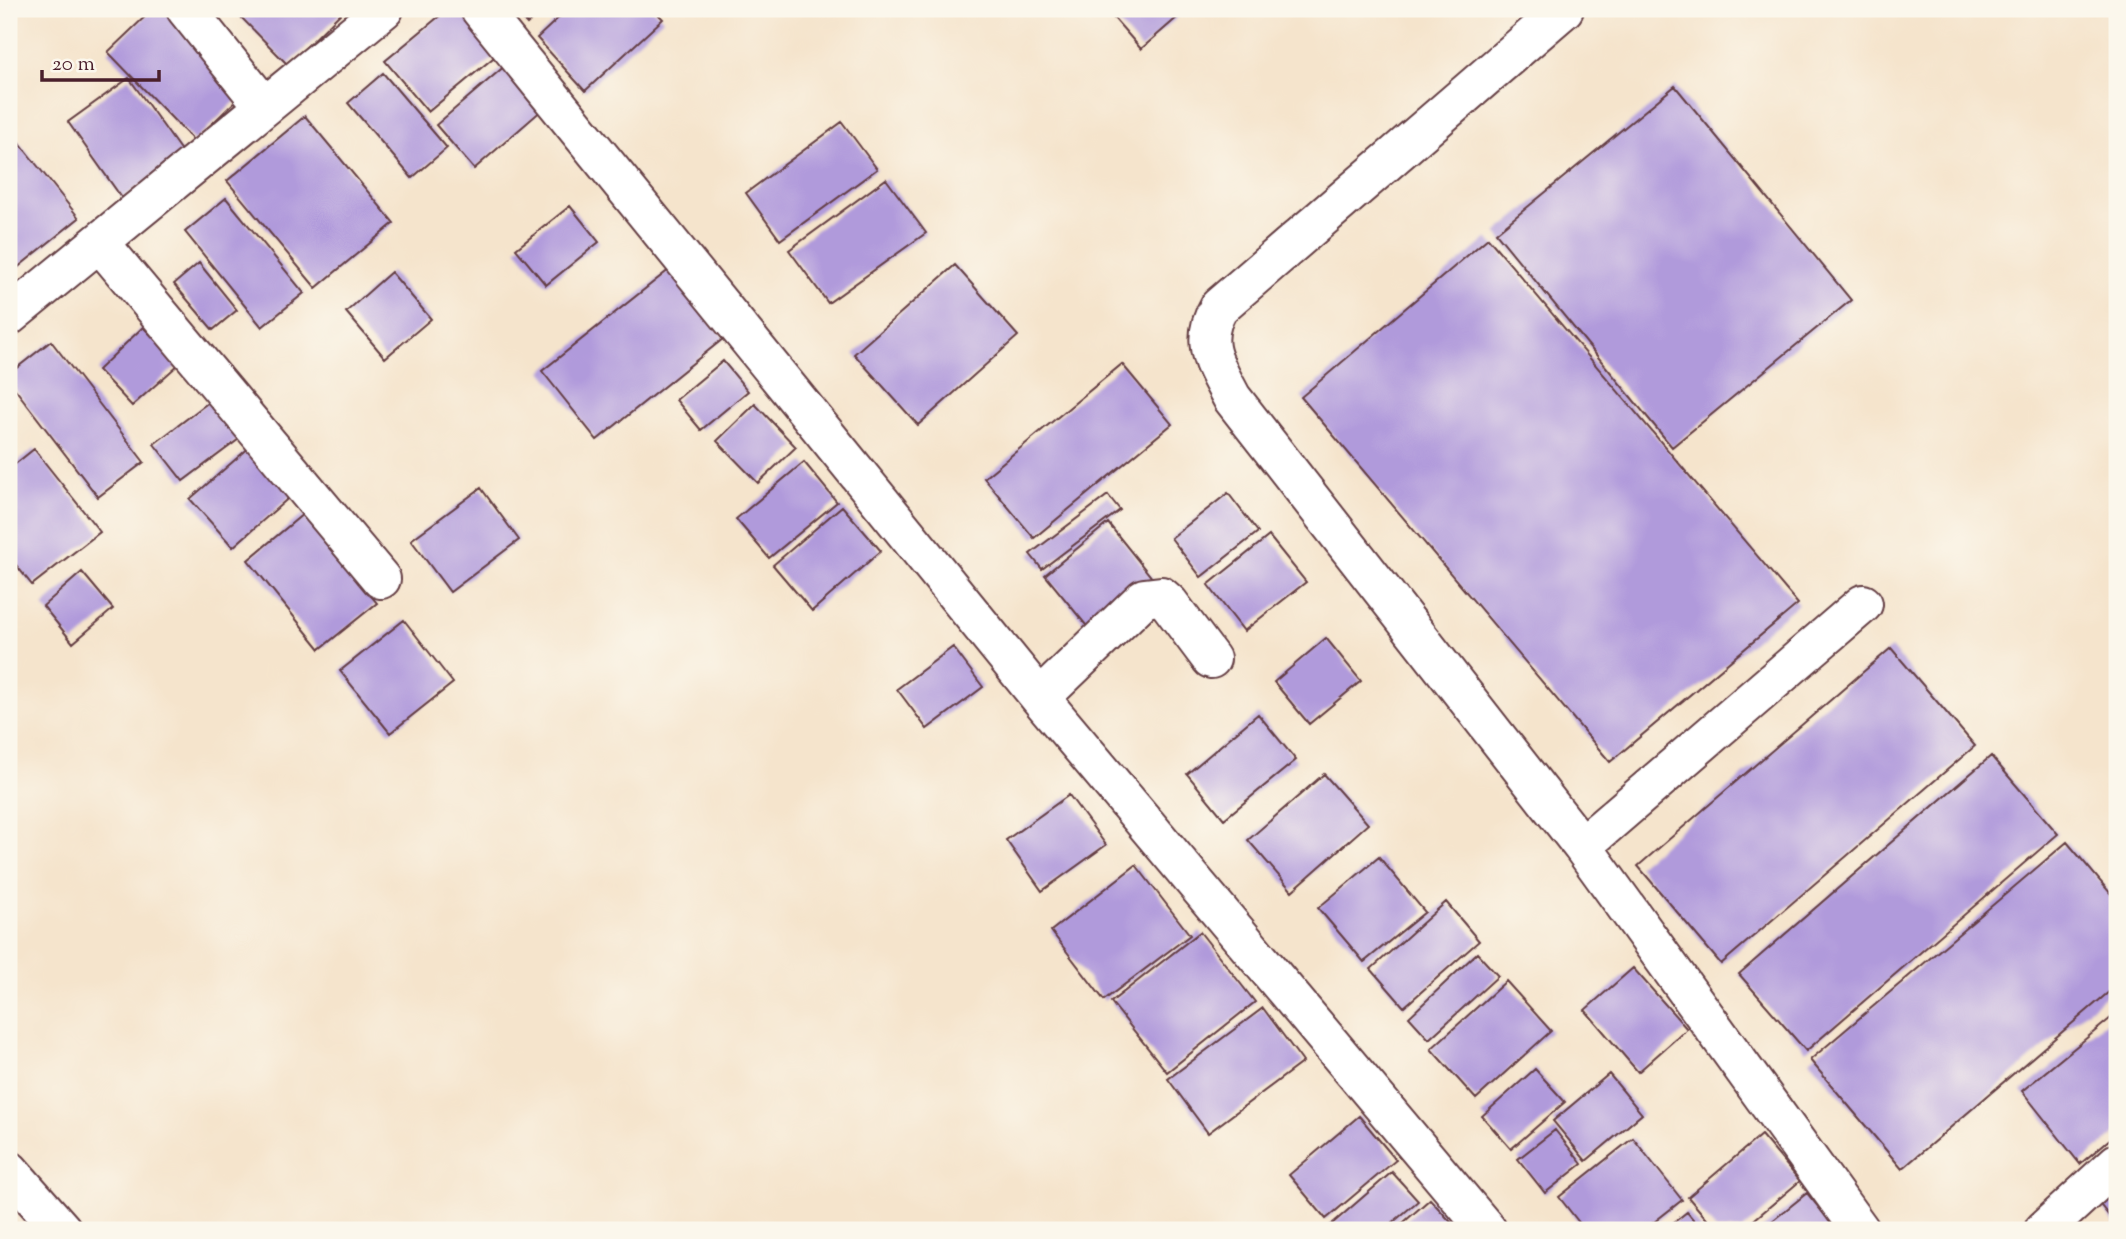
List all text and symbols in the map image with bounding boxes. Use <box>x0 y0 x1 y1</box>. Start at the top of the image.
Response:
scale bar <box>42 38 159 82</box>
text: 20 m <box>52 50 95 80</box>

